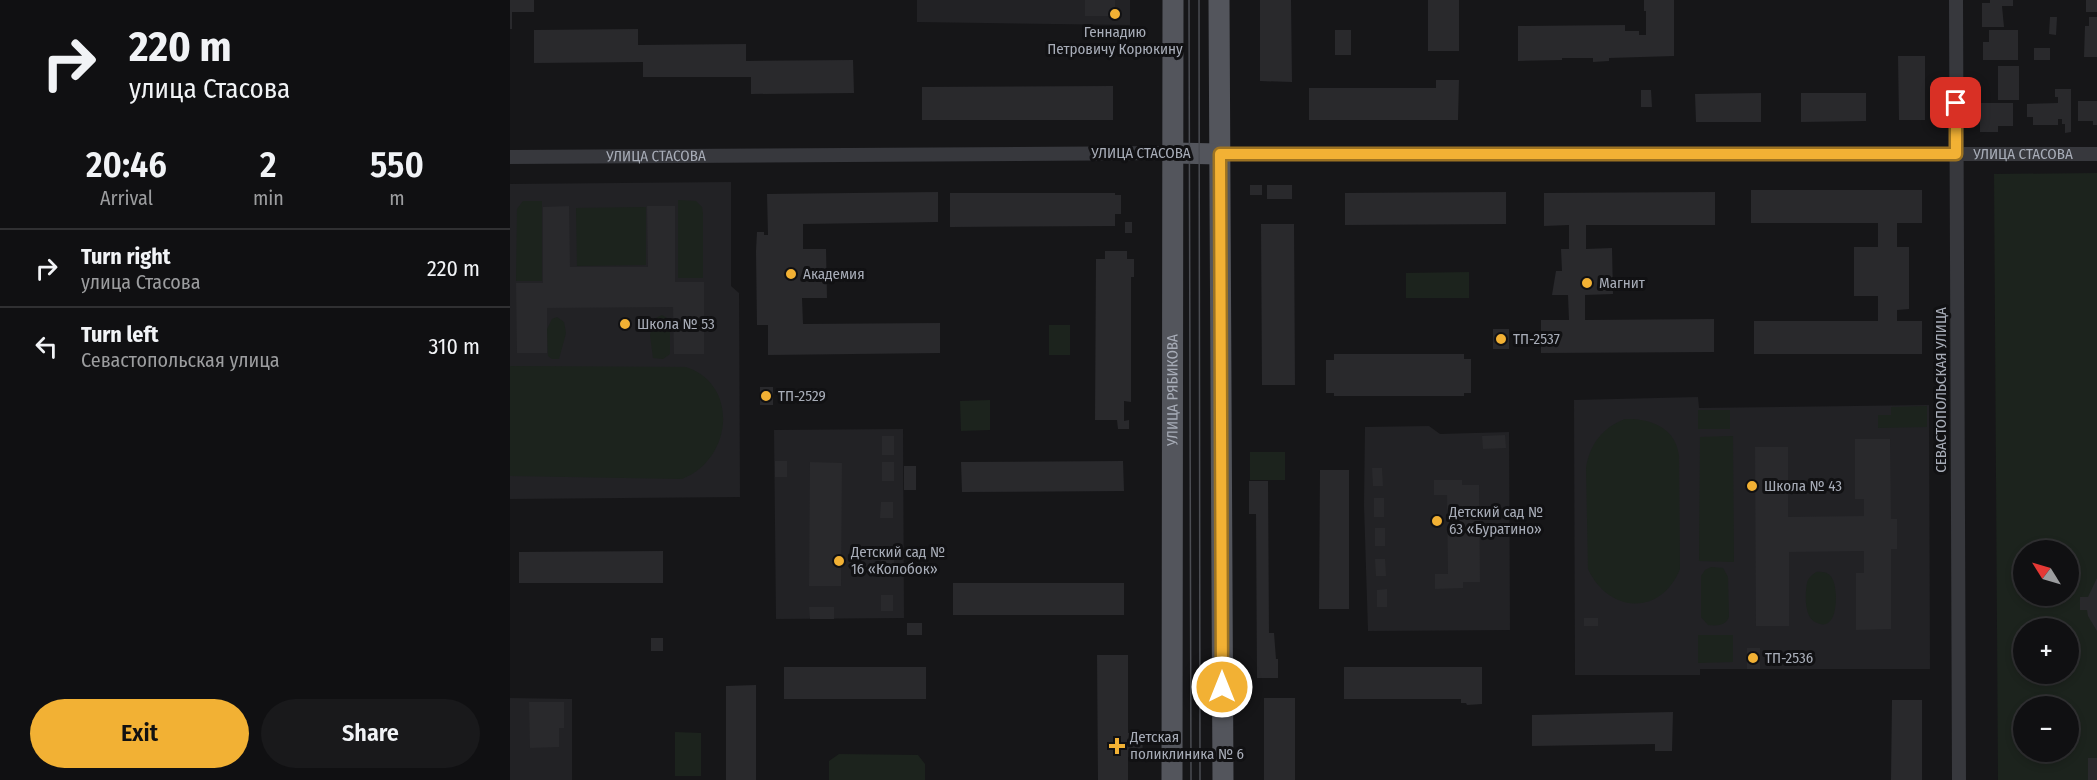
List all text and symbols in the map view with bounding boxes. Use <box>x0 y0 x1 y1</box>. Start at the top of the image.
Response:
marker: Геннадию Петровичу Корюкину <box>1108 7 1122 21</box>
text: 220 m <box>129 22 232 72</box>
place label: Геннадию Петровичу Корюкину <box>1047 23 1183 58</box>
icon: right <box>30 24 108 102</box>
text: улица Стасова <box>129 73 290 105</box>
pin <box>1930 77 1981 128</box>
icon: arrive <box>1939 86 1972 119</box>
text: 20:46 <box>86 143 167 187</box>
text: 2 <box>260 143 277 187</box>
text: 550 <box>370 143 424 187</box>
street label: УЛИЦА СТАСОВА <box>1090 144 1191 162</box>
street label: УЛИЦА СТАСОВА <box>1972 145 2073 163</box>
street label: УЛИЦА СТАСОВА <box>605 147 706 165</box>
text: Arrival <box>100 186 153 210</box>
text: min <box>253 186 284 210</box>
text: m <box>389 186 405 210</box>
text: Turn right <box>81 243 170 270</box>
icon: right <box>30 252 63 285</box>
text: 220 m <box>427 255 480 282</box>
place label: Академия <box>803 265 865 283</box>
marker: Академия <box>784 267 798 281</box>
text: улица Стасова <box>81 270 201 294</box>
place label: Магнит <box>1599 274 1646 292</box>
marker: Магнит <box>1580 276 1594 290</box>
street label: СЕВАСТОПОЛЬСКАЯ УЛИЦА <box>1932 307 1950 473</box>
place label: Школа № 53 <box>637 315 715 333</box>
marker: Школа № 53 <box>618 317 632 331</box>
text: Turn left <box>81 321 159 348</box>
icon: left <box>30 330 63 363</box>
place label: ТП-2537 <box>1513 330 1560 348</box>
marker: ТП-2537 <box>1494 332 1508 346</box>
text: 310 m <box>428 333 480 360</box>
street label: УЛИЦА РЯБИКОВА <box>1163 334 1182 447</box>
text: Севастопольская улица <box>81 348 280 372</box>
place label: ТП-2529 <box>778 387 826 405</box>
marker: ТП-2529 <box>759 389 773 403</box>
place label: Школа № 43 <box>1764 477 1842 495</box>
marker: Школа № 43 <box>1745 479 1759 493</box>
place label: Детский сад № 63 «Буратино» <box>1448 503 1543 538</box>
marker: Детский сад № 63 «Буратино» <box>1430 514 1444 528</box>
north arrow <box>2013 540 2079 606</box>
map controls <box>2013 540 2079 762</box>
place label: Детский сад № 16 «Колобок» <box>850 543 945 578</box>
marker: Детский сад № 16 «Колобок» <box>832 554 846 568</box>
button: + <box>2013 618 2079 684</box>
place label: ТП-2536 <box>1765 649 1813 667</box>
marker: ТП-2536 <box>1746 651 1760 665</box>
position arrow <box>1190 655 1254 719</box>
button: − <box>2013 696 2079 762</box>
button: Exit <box>30 699 249 768</box>
button: Share <box>261 699 480 768</box>
place label: Детская поликлиника № 6 <box>1129 728 1244 763</box>
marker: Детская поликлиника № 6 <box>1108 737 1126 755</box>

